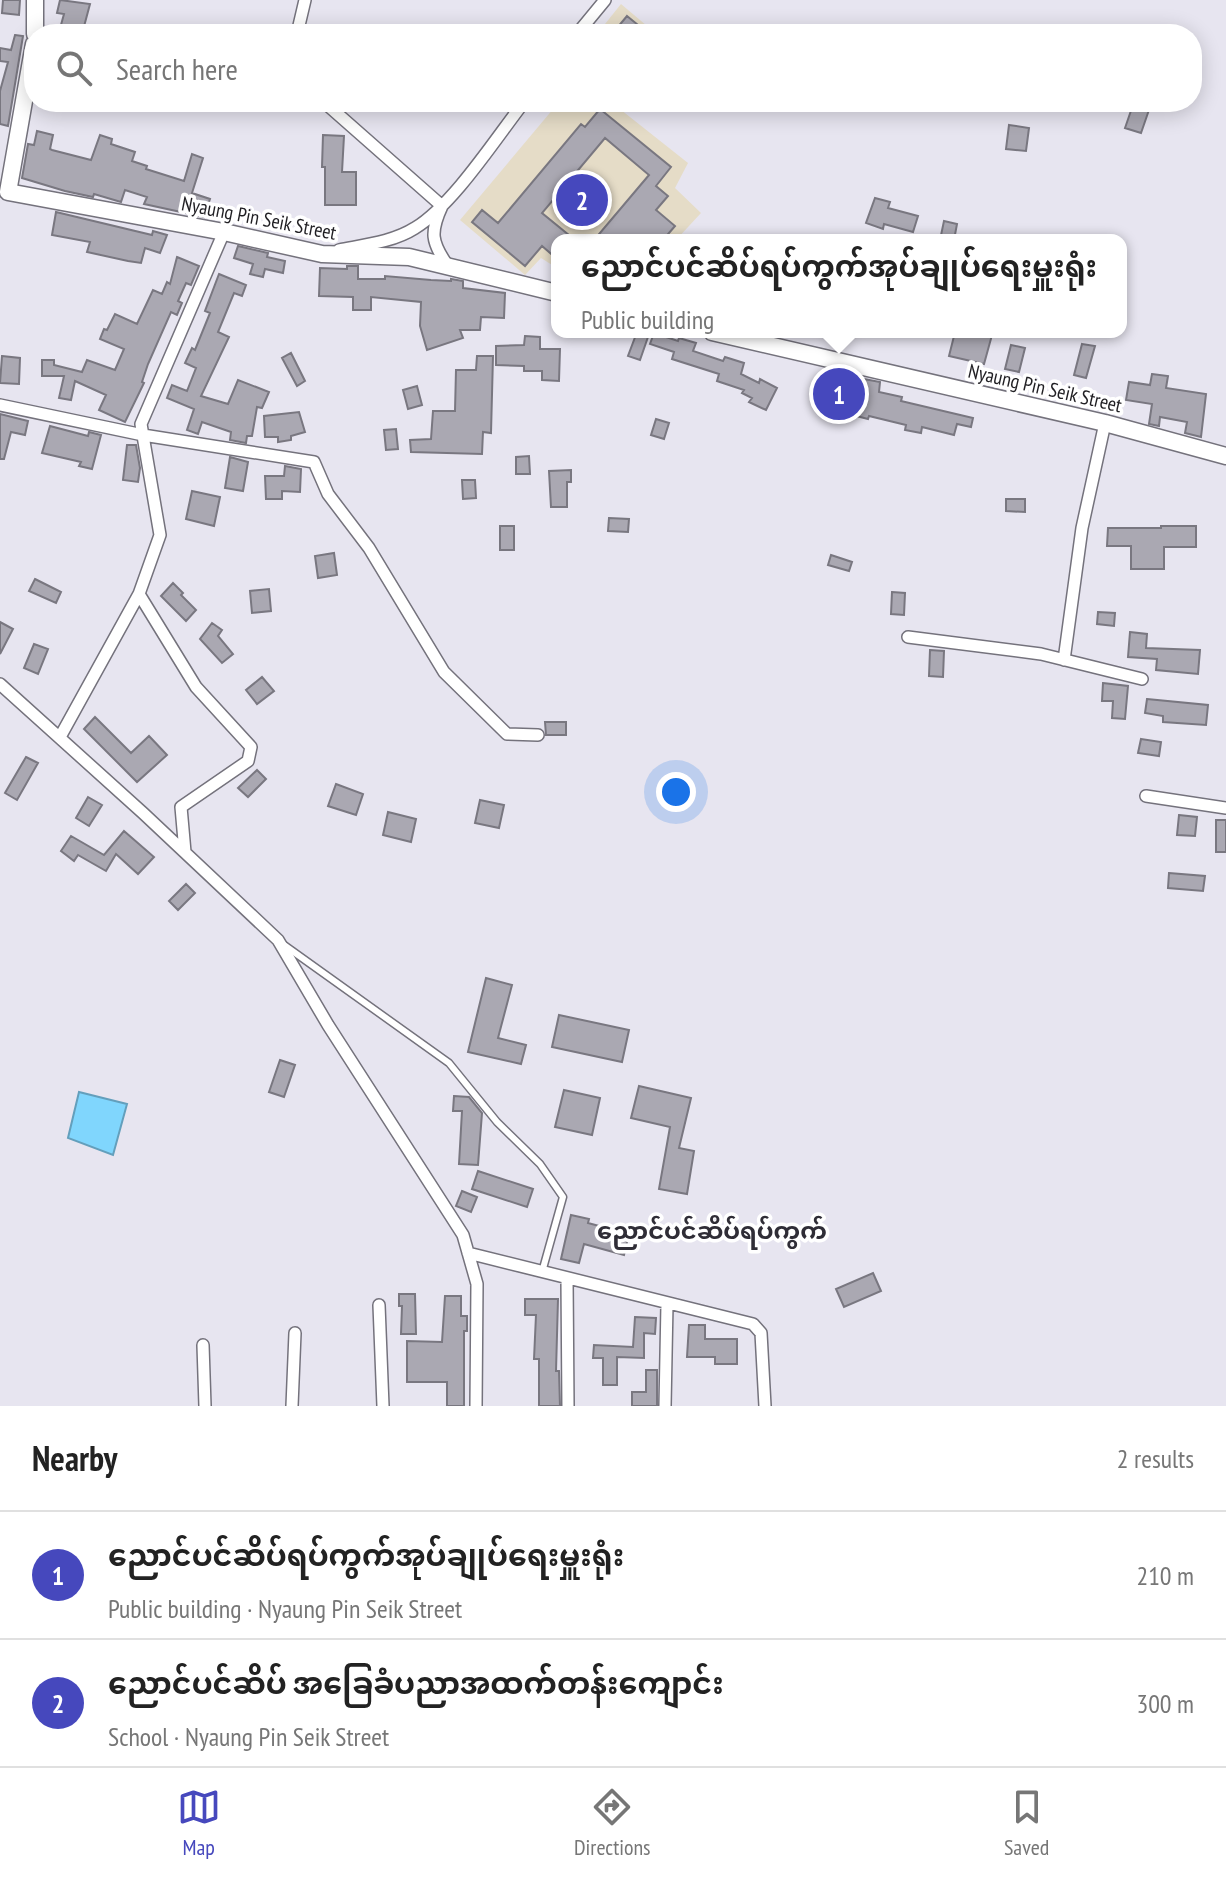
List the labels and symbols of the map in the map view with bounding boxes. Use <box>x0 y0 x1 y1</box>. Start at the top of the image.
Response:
pin: 2 <box>556 170 608 230</box>
street label: Nyaung Pin Seik Street <box>179 190 339 246</box>
street label: Nyaung Pin Seik Street <box>966 358 1125 418</box>
pin: 1 <box>813 364 865 424</box>
your location <box>656 772 696 812</box>
district label: ညောင်ပင်ဆိပ်ရပ်ကွက် <box>597 1215 827 1250</box>

